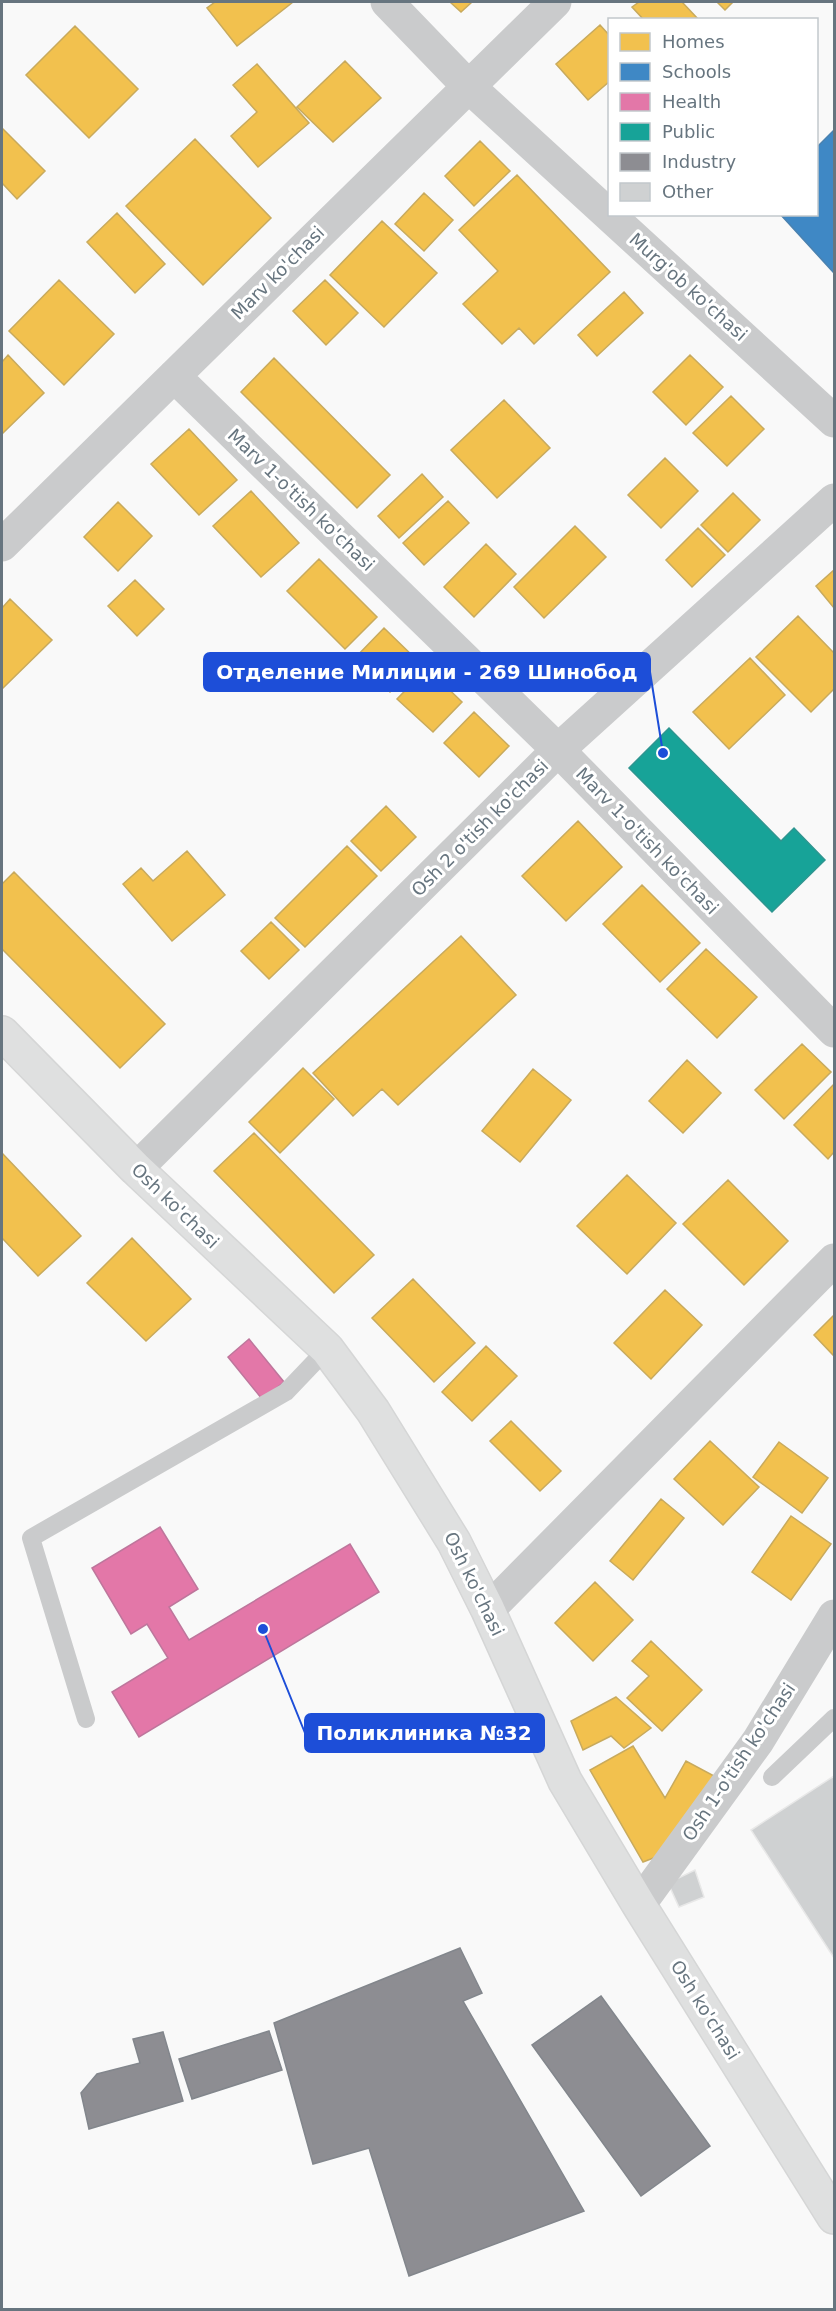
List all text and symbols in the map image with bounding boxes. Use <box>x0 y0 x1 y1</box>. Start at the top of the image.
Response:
legend <box>608 18 818 216</box>
text: Homes <box>662 31 725 52</box>
text: Schools <box>662 61 731 82</box>
text: Health <box>662 91 721 112</box>
text: Public <box>662 121 715 142</box>
text: Industry <box>662 151 736 172</box>
text: Other <box>662 181 714 202</box>
street label: Marv ko'chasi <box>227 222 328 323</box>
street label: Murg'ob ko'chasi <box>625 228 751 345</box>
street label: Marv 1-o'tish ko'chasi <box>224 424 379 575</box>
callout: Отделение Милиции - 269 Шинобод <box>204 653 650 691</box>
text: Отделение Милиции - 269 Шинобод <box>216 660 638 684</box>
street label: Osh 2 o'tish ko'chasi <box>407 755 552 900</box>
street label: Marv 1-o'tish ko'chasi <box>572 763 723 918</box>
street label: Osh ko'chasi <box>127 1159 223 1252</box>
street label: Osh ko'chasi <box>440 1528 509 1639</box>
street label: Osh 1-o'tish ko'chasi <box>678 1679 799 1845</box>
callout: Поликлиника №32 <box>305 1714 544 1752</box>
text: Поликлиника №32 <box>316 1721 532 1745</box>
street label: Osh ko'chasi <box>667 1956 744 2063</box>

